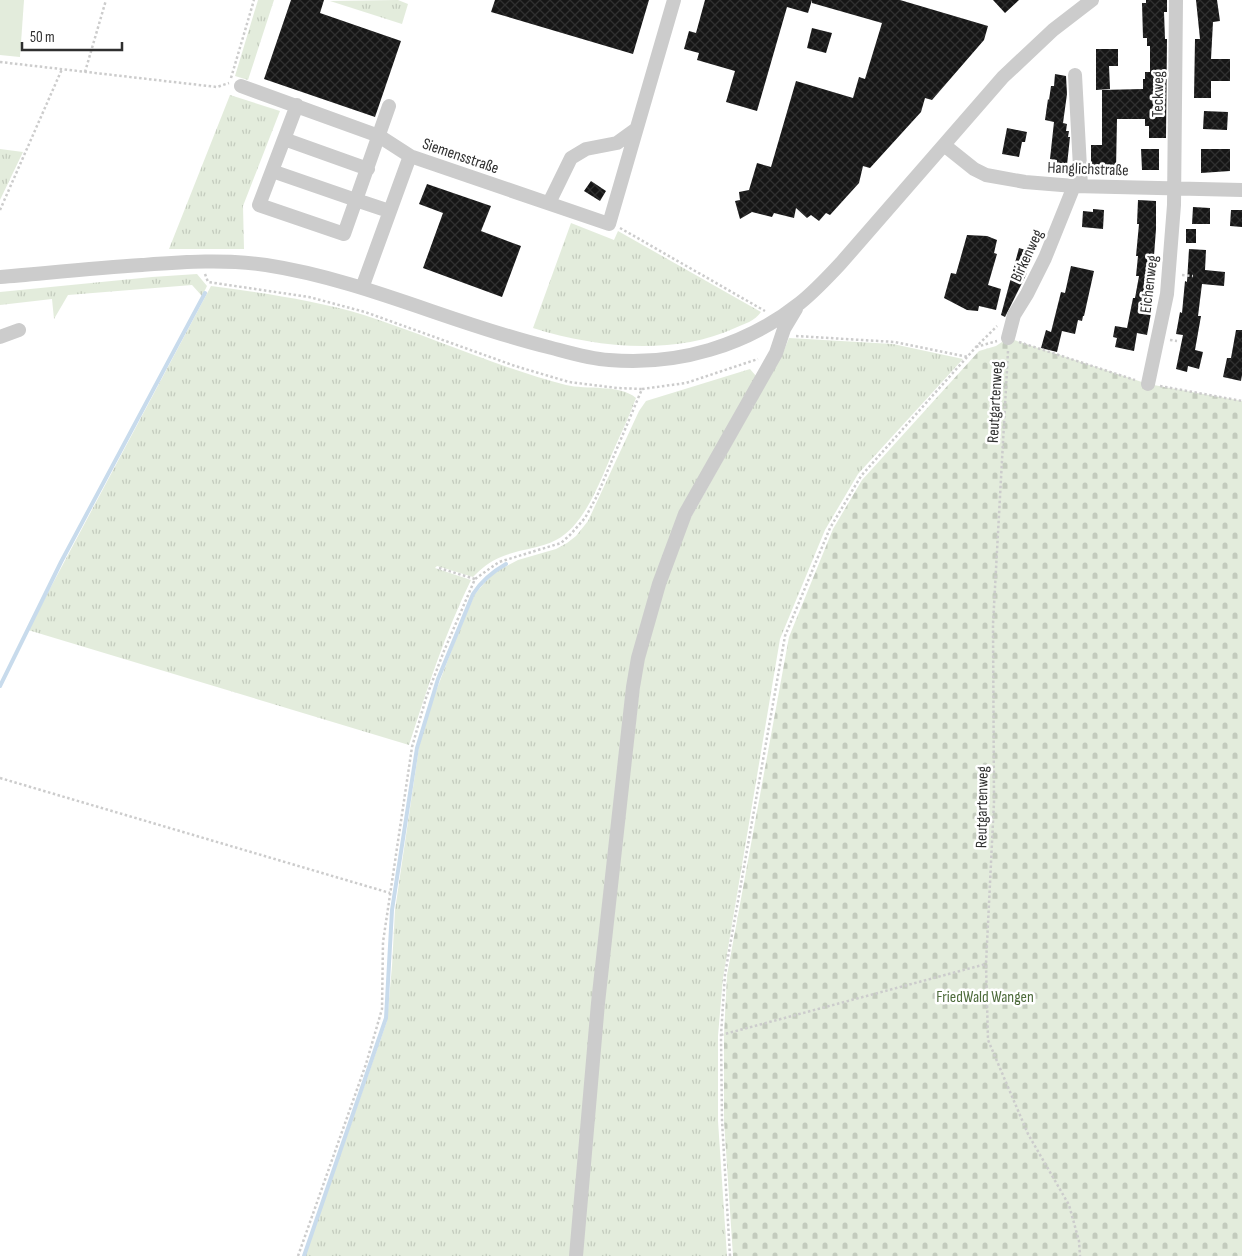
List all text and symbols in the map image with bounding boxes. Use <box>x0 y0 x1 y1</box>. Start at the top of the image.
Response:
scale bar <box>22 20 122 52</box>
text: 50 m <box>30 28 55 47</box>
street label: Teckweg <box>1149 71 1168 117</box>
street label: Siemensstraße <box>420 134 501 178</box>
street label: Hanglichstraße <box>1047 159 1129 180</box>
street label: Birkenweg <box>1007 226 1048 285</box>
street label: Eichenweg <box>1137 254 1162 314</box>
street label: Reutgartenweg <box>984 361 1007 444</box>
street label: Reutgartenweg <box>972 766 993 848</box>
park label: FriedWald Wangen <box>936 988 1034 1007</box>

